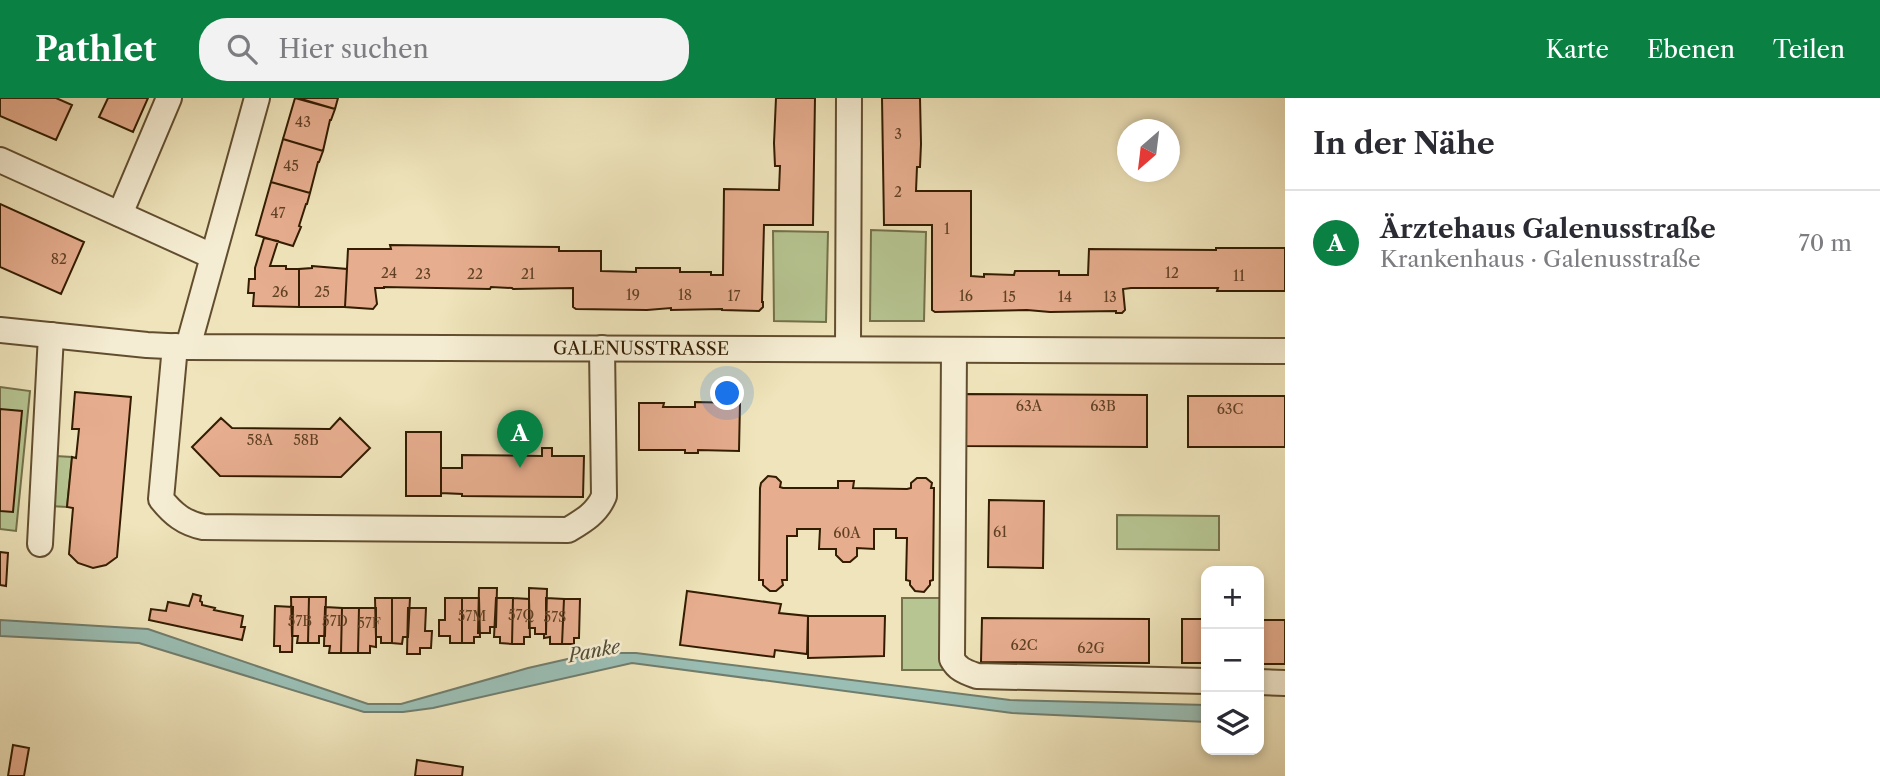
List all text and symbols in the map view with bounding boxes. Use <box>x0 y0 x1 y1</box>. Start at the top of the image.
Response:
search box <box>199 18 689 81</box>
text: Pathlet <box>35 29 157 70</box>
icon: search <box>223 30 261 68</box>
text: Hier suchen <box>279 33 429 65</box>
text: Karte <box>1546 35 1609 64</box>
text: Ebenen <box>1647 35 1735 64</box>
text: Teilen <box>1773 35 1845 64</box>
house number: 43 <box>295 113 311 131</box>
north arrow <box>1117 119 1180 182</box>
house number: 3 <box>894 125 902 143</box>
text: In der Nähe <box>1313 125 1495 162</box>
house number: 45 <box>283 157 299 175</box>
house number: 2 <box>894 183 902 201</box>
house number: 47 <box>271 204 286 222</box>
text: Ärztehaus Galenusstraße <box>1380 213 1716 245</box>
house number: 1 <box>944 220 950 238</box>
text: A <box>1327 229 1345 257</box>
text: 70 m <box>1799 229 1852 257</box>
text: Krankenhaus · Galenusstraße <box>1380 245 1701 273</box>
house number: 82 <box>51 250 67 268</box>
house number: 24 <box>381 264 397 282</box>
house number: 12 <box>1165 264 1179 282</box>
house number: 23 <box>415 265 431 283</box>
house number: 22 <box>467 265 483 283</box>
house number: 21 <box>521 265 535 283</box>
house number: 11 <box>1233 267 1245 285</box>
house number: 26 <box>272 283 288 301</box>
house number: 25 <box>314 283 330 301</box>
house number: 19 <box>626 286 640 304</box>
house number: 18 <box>678 286 692 304</box>
house number: 17 <box>728 287 740 305</box>
house number: 16 <box>959 287 973 305</box>
house number: 15 <box>1002 288 1016 306</box>
house number: 14 <box>1058 288 1072 306</box>
house number: 13 <box>1103 288 1117 306</box>
street label: GALENUSSTRASSE <box>553 337 729 360</box>
your location <box>710 376 744 410</box>
house number: 63A <box>1016 397 1043 415</box>
house number: 63B <box>1090 397 1116 415</box>
house number: 63C <box>1217 400 1243 418</box>
pin: A <box>497 410 543 468</box>
house number: 58A <box>247 431 274 449</box>
house number: 58B <box>293 431 319 449</box>
house number: 61 <box>993 523 1007 541</box>
house number: 60A <box>833 524 861 542</box>
map controls <box>1201 566 1264 755</box>
button: + <box>1201 566 1264 629</box>
house number: 57Q <box>508 606 534 624</box>
house number: 57M <box>458 607 486 625</box>
house number: 57S <box>544 608 566 626</box>
house number: 57B <box>288 612 312 630</box>
house number: 57D <box>322 612 348 630</box>
house number: 57F <box>357 614 381 632</box>
button: − <box>1201 629 1264 692</box>
water label: Panke <box>564 635 623 668</box>
house number: 62C <box>1010 636 1038 654</box>
house number: 62G <box>1077 639 1105 657</box>
button: layers <box>1201 692 1264 755</box>

